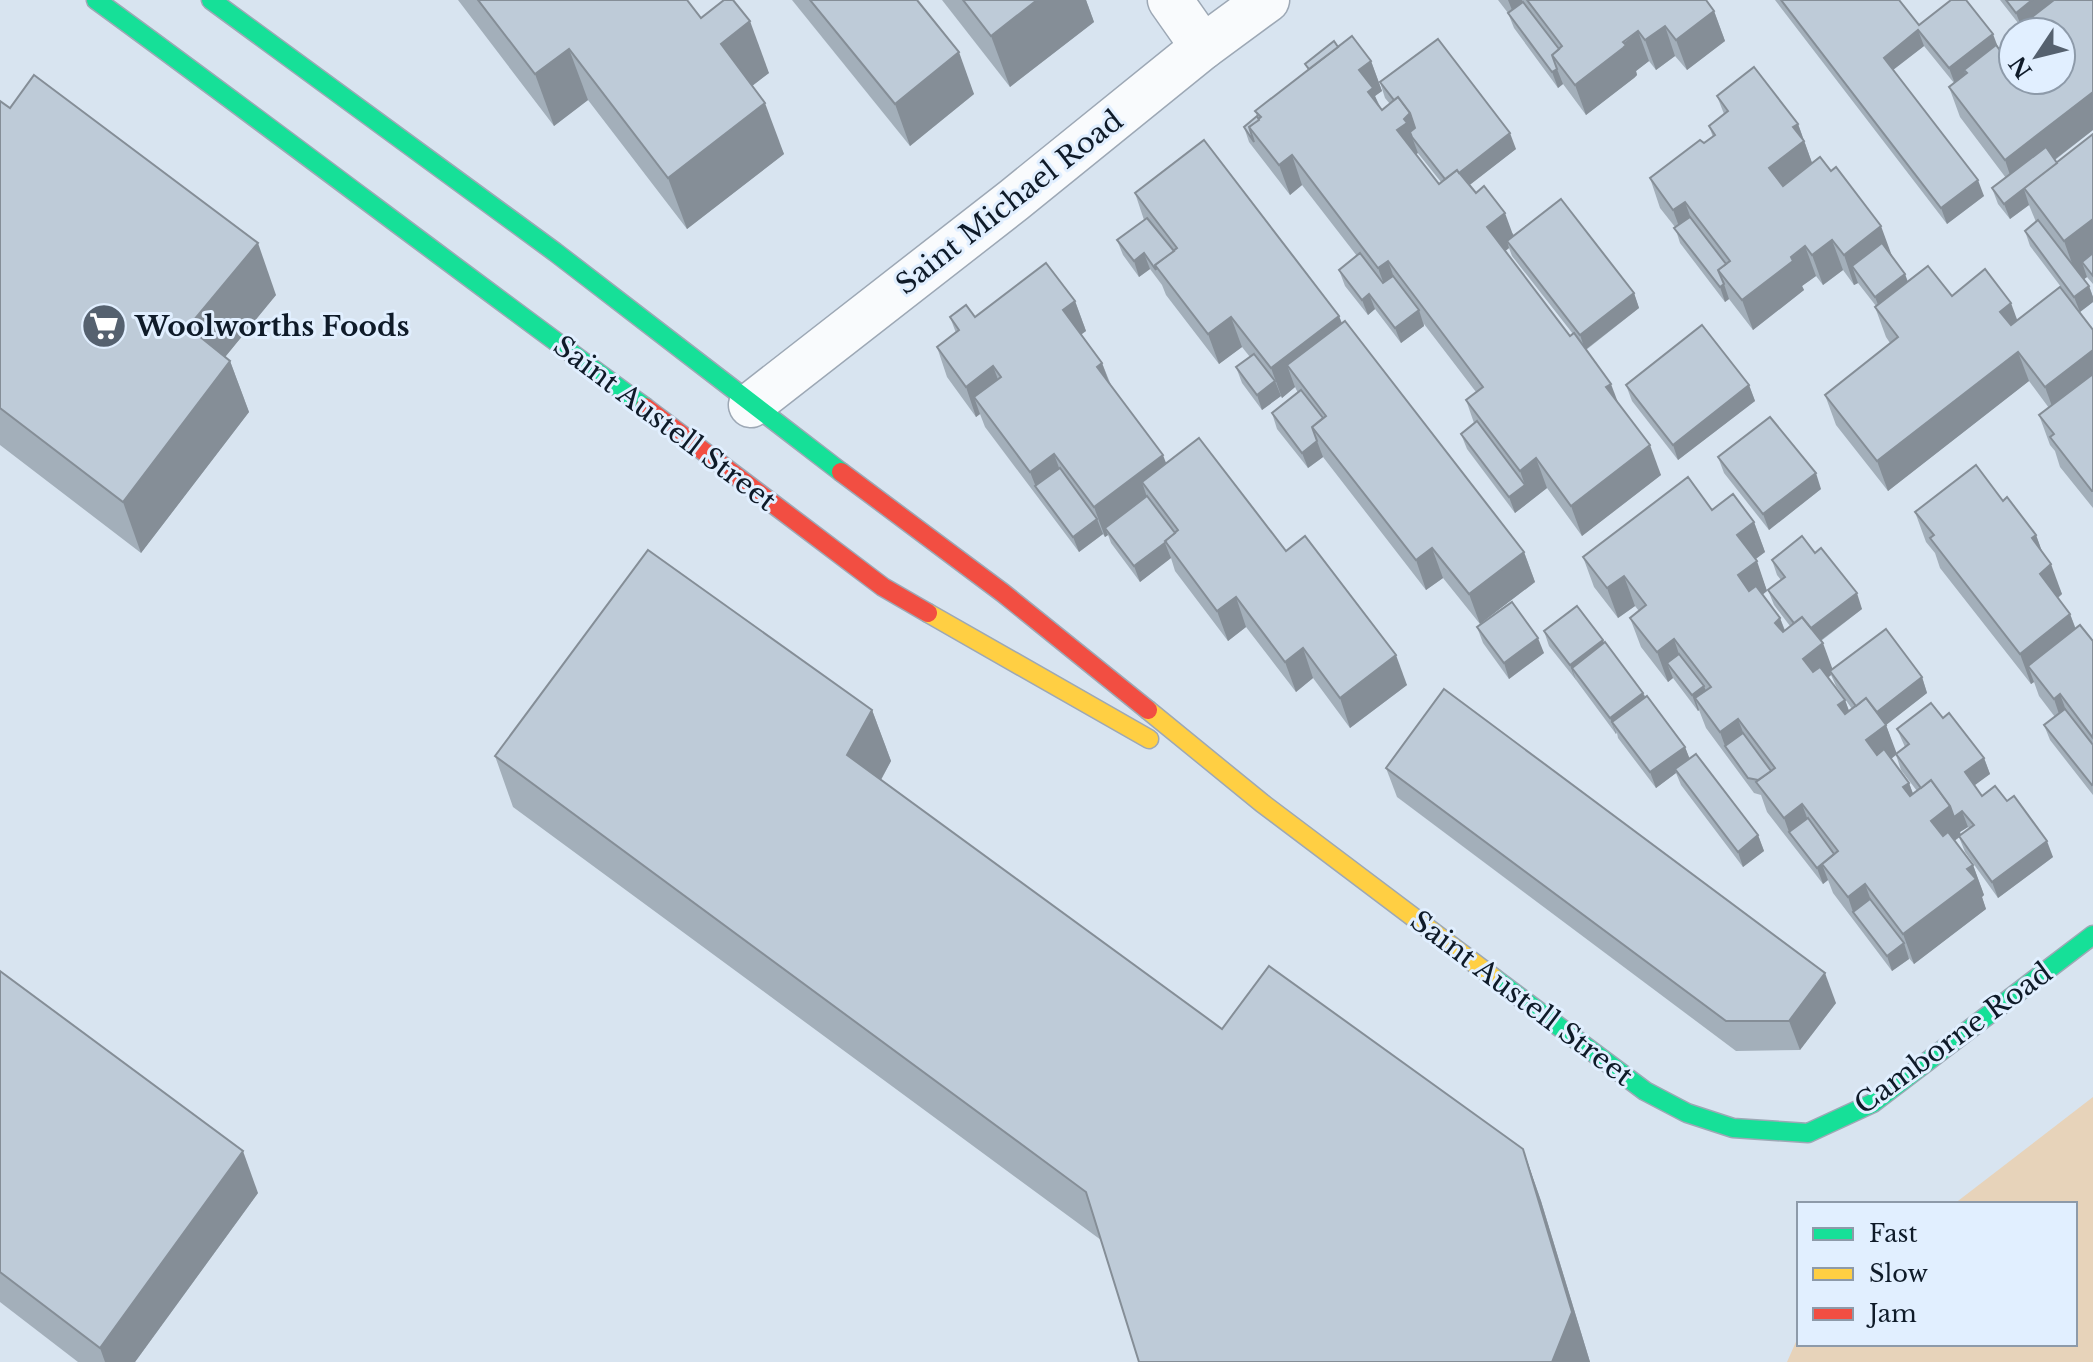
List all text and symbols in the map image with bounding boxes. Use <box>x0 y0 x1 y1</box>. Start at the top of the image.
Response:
north arrow <box>1997 16 2077 96</box>
text: N <box>2004 51 2038 83</box>
street label: Saint Michael Road <box>889 103 1130 302</box>
supermarket icon: Woolworths Foods <box>80 302 128 350</box>
place label: Woolworths Foods <box>134 309 410 344</box>
street label: Saint Austell Street <box>546 328 783 519</box>
street label: Saint Austell Street <box>1403 903 1640 1094</box>
street label: Camborne Road <box>1848 955 2059 1122</box>
legend <box>1797 1202 2077 1346</box>
text: Fast <box>1869 1219 1917 1248</box>
text: Slow <box>1869 1259 1928 1288</box>
text: Jam <box>1866 1299 1917 1328</box>

